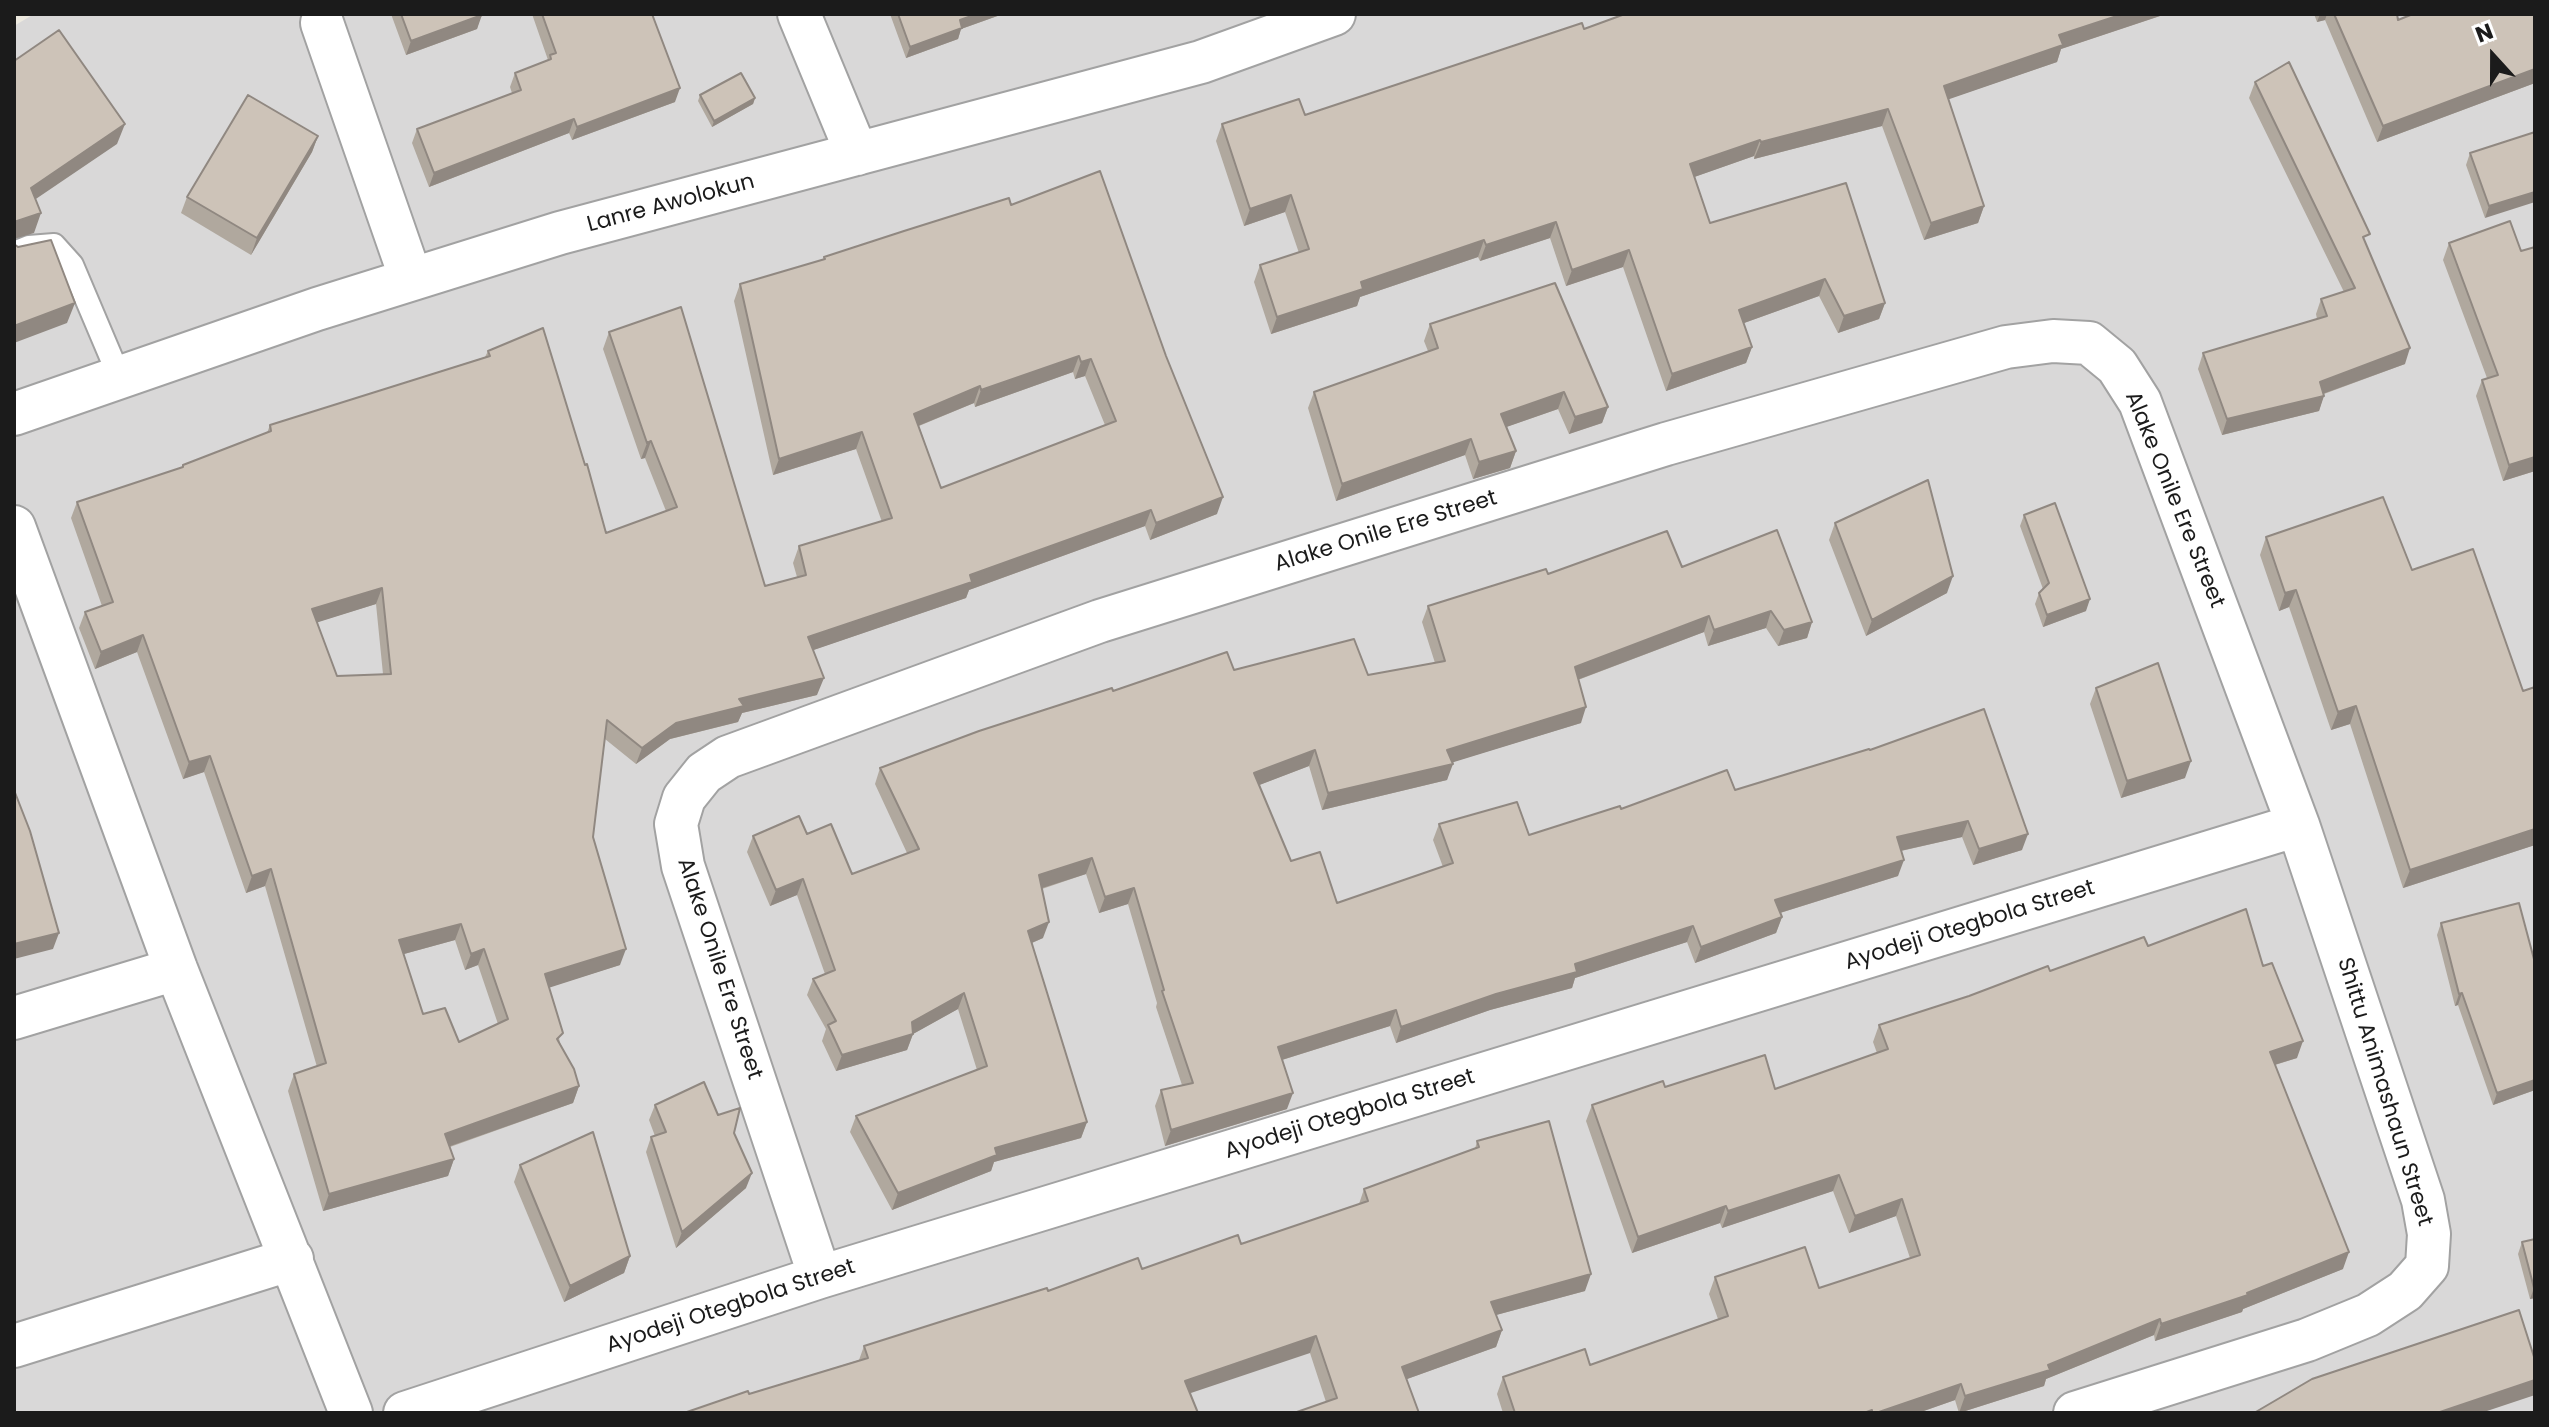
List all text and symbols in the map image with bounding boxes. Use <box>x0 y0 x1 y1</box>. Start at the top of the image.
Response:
north arrow <box>2453 16 2533 96</box>
text: N <box>2471 16 2497 51</box>
street label: Lanre Awolokun <box>584 169 758 239</box>
street label: Alake Onile Ere Street <box>2118 388 2230 612</box>
street label: Alake Onile Ere Street <box>1272 486 1500 578</box>
street label: Alake Onile Ere Street <box>671 855 767 1083</box>
street label: Ayodeji Otegbola Street <box>1842 875 2098 977</box>
street label: Shittu Animashaun Street <box>2331 955 2437 1229</box>
street label: Ayodeji Otegbola Street <box>1222 1064 1478 1166</box>
street label: Ayodeji Otegbola Street <box>603 1254 859 1360</box>

